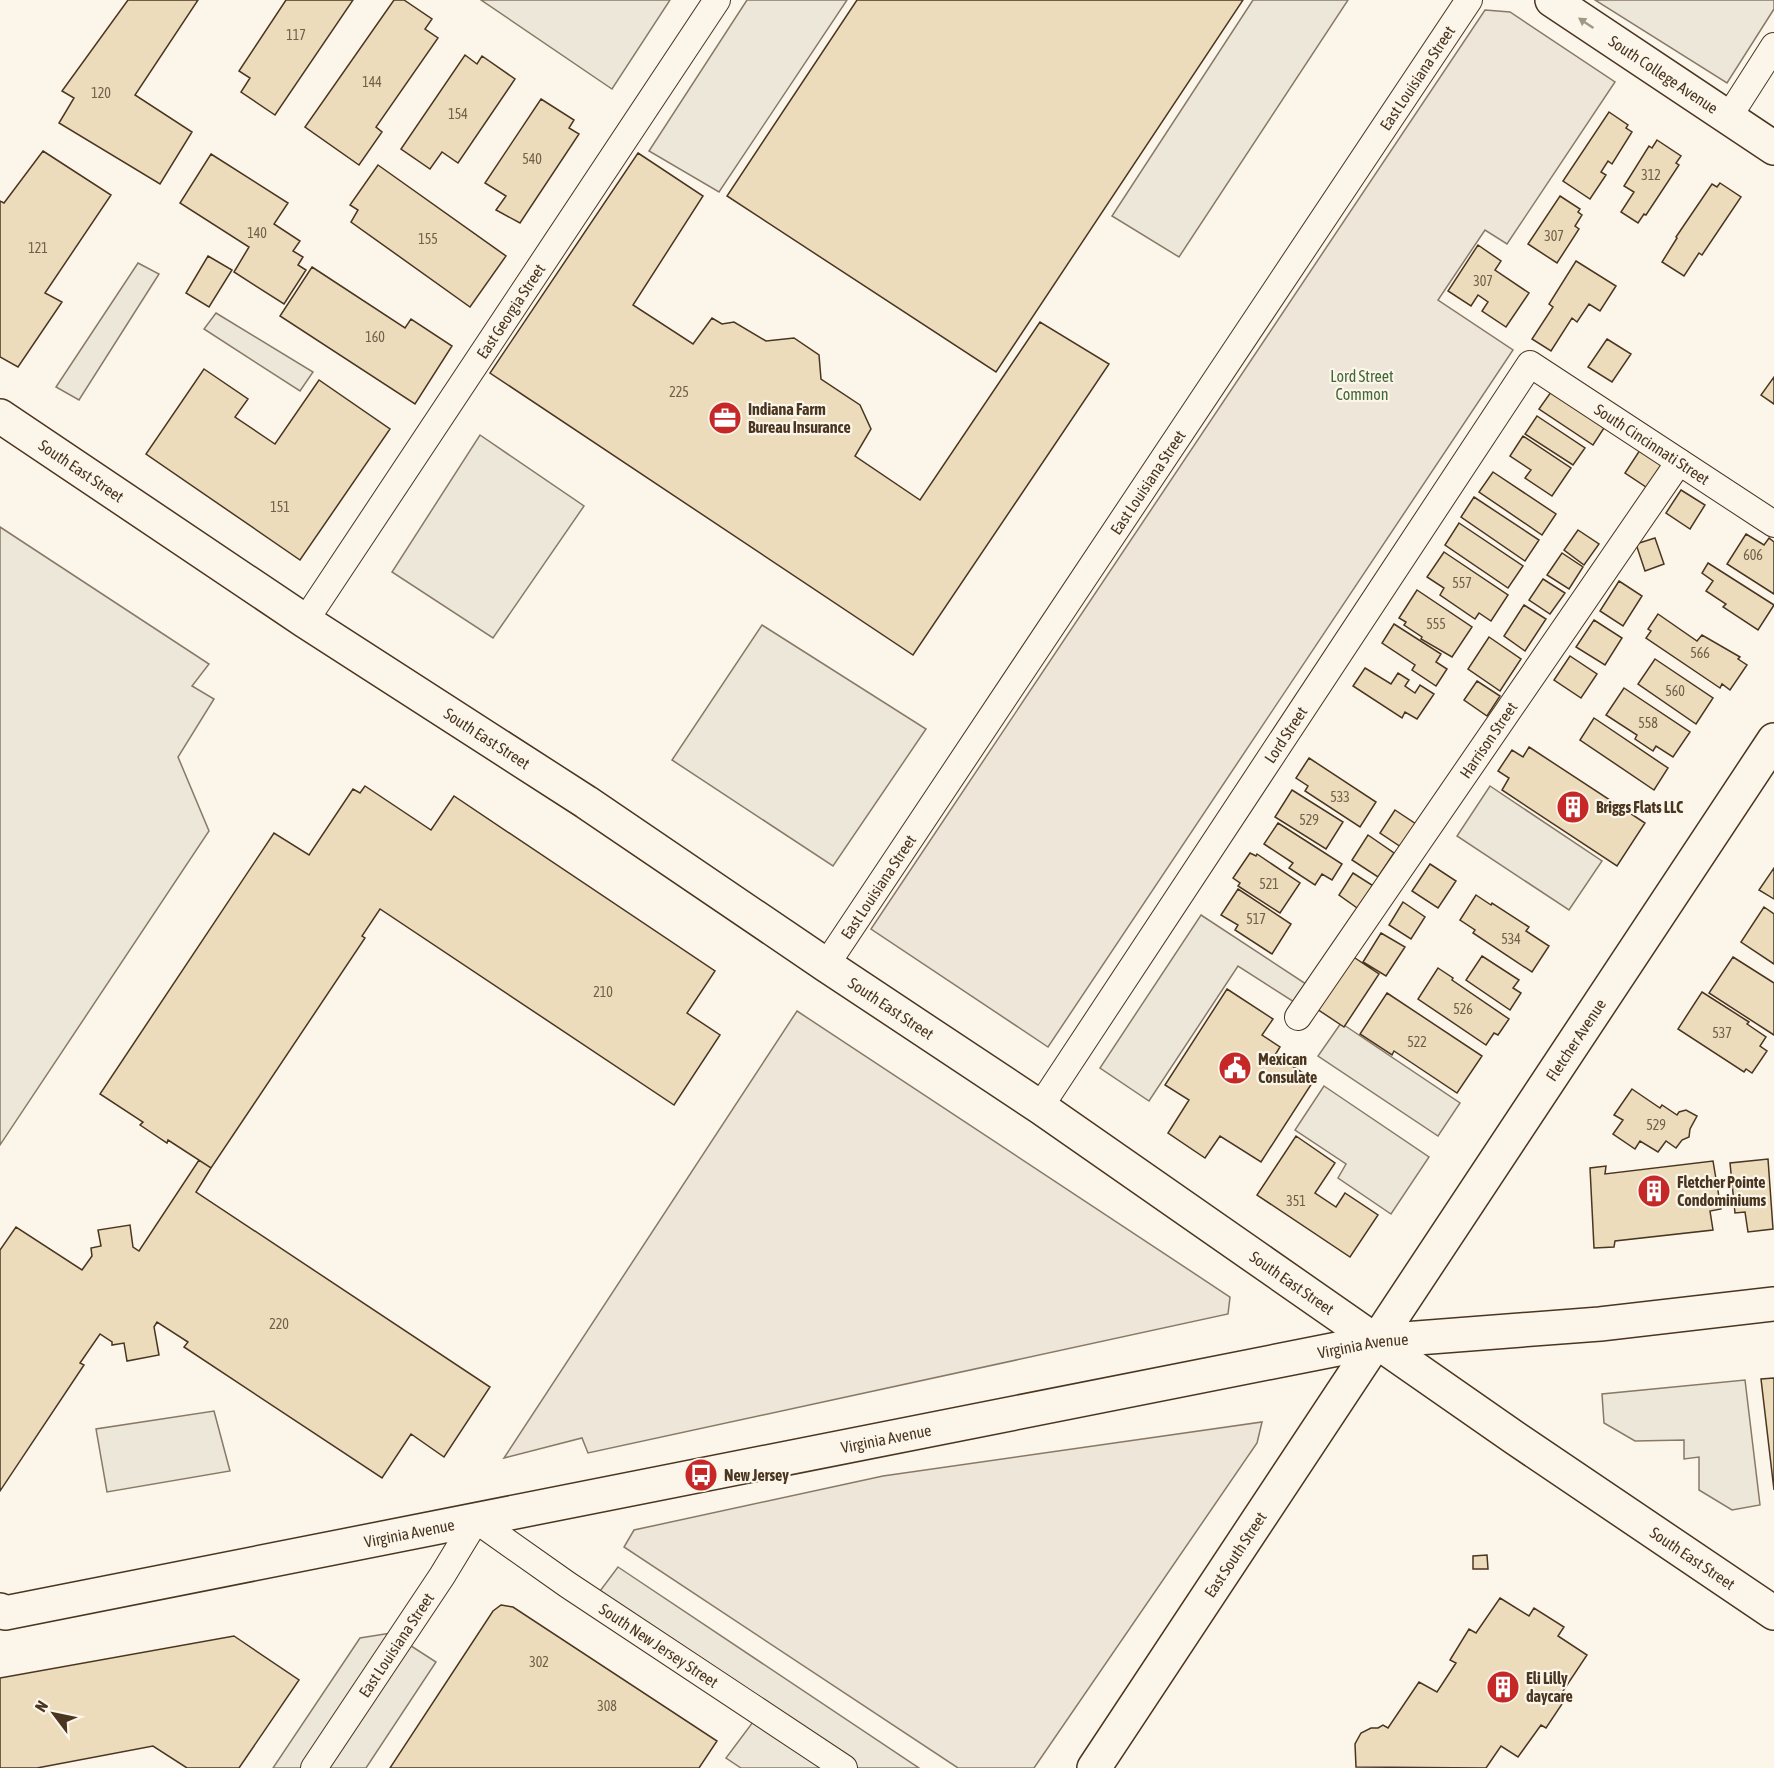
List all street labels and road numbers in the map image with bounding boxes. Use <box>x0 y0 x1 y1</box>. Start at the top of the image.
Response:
street label: East Louisiana Street <box>1376 22 1458 133</box>
street label: South College Avenue <box>1606 32 1721 117</box>
street label: East Georgia Street <box>473 260 549 362</box>
street label: South Cincinnati Street <box>1591 400 1713 488</box>
street label: East Louisiana Street <box>1107 427 1189 538</box>
street label: South East Street <box>35 436 128 506</box>
street label: Harrison Street <box>1456 698 1521 781</box>
street label: Lord Street <box>1261 703 1311 766</box>
street label: South East Street <box>441 704 534 773</box>
street label: East Louisiana Street <box>837 831 919 942</box>
street label: South East Street <box>845 973 937 1043</box>
street label: Fletcher Avenue <box>1542 996 1609 1084</box>
street label: South East Street <box>1247 1247 1338 1318</box>
street label: Virginia Avenue <box>1316 1330 1409 1362</box>
street label: Virginia Avenue <box>839 1421 933 1456</box>
street label: East South Street <box>1201 1508 1270 1601</box>
street label: Virginia Avenue <box>363 1515 456 1551</box>
street label: South East Street <box>1647 1523 1739 1593</box>
street label: East Louisiana Street <box>355 1589 437 1700</box>
street label: South New Jersey Street <box>596 1599 722 1691</box>

